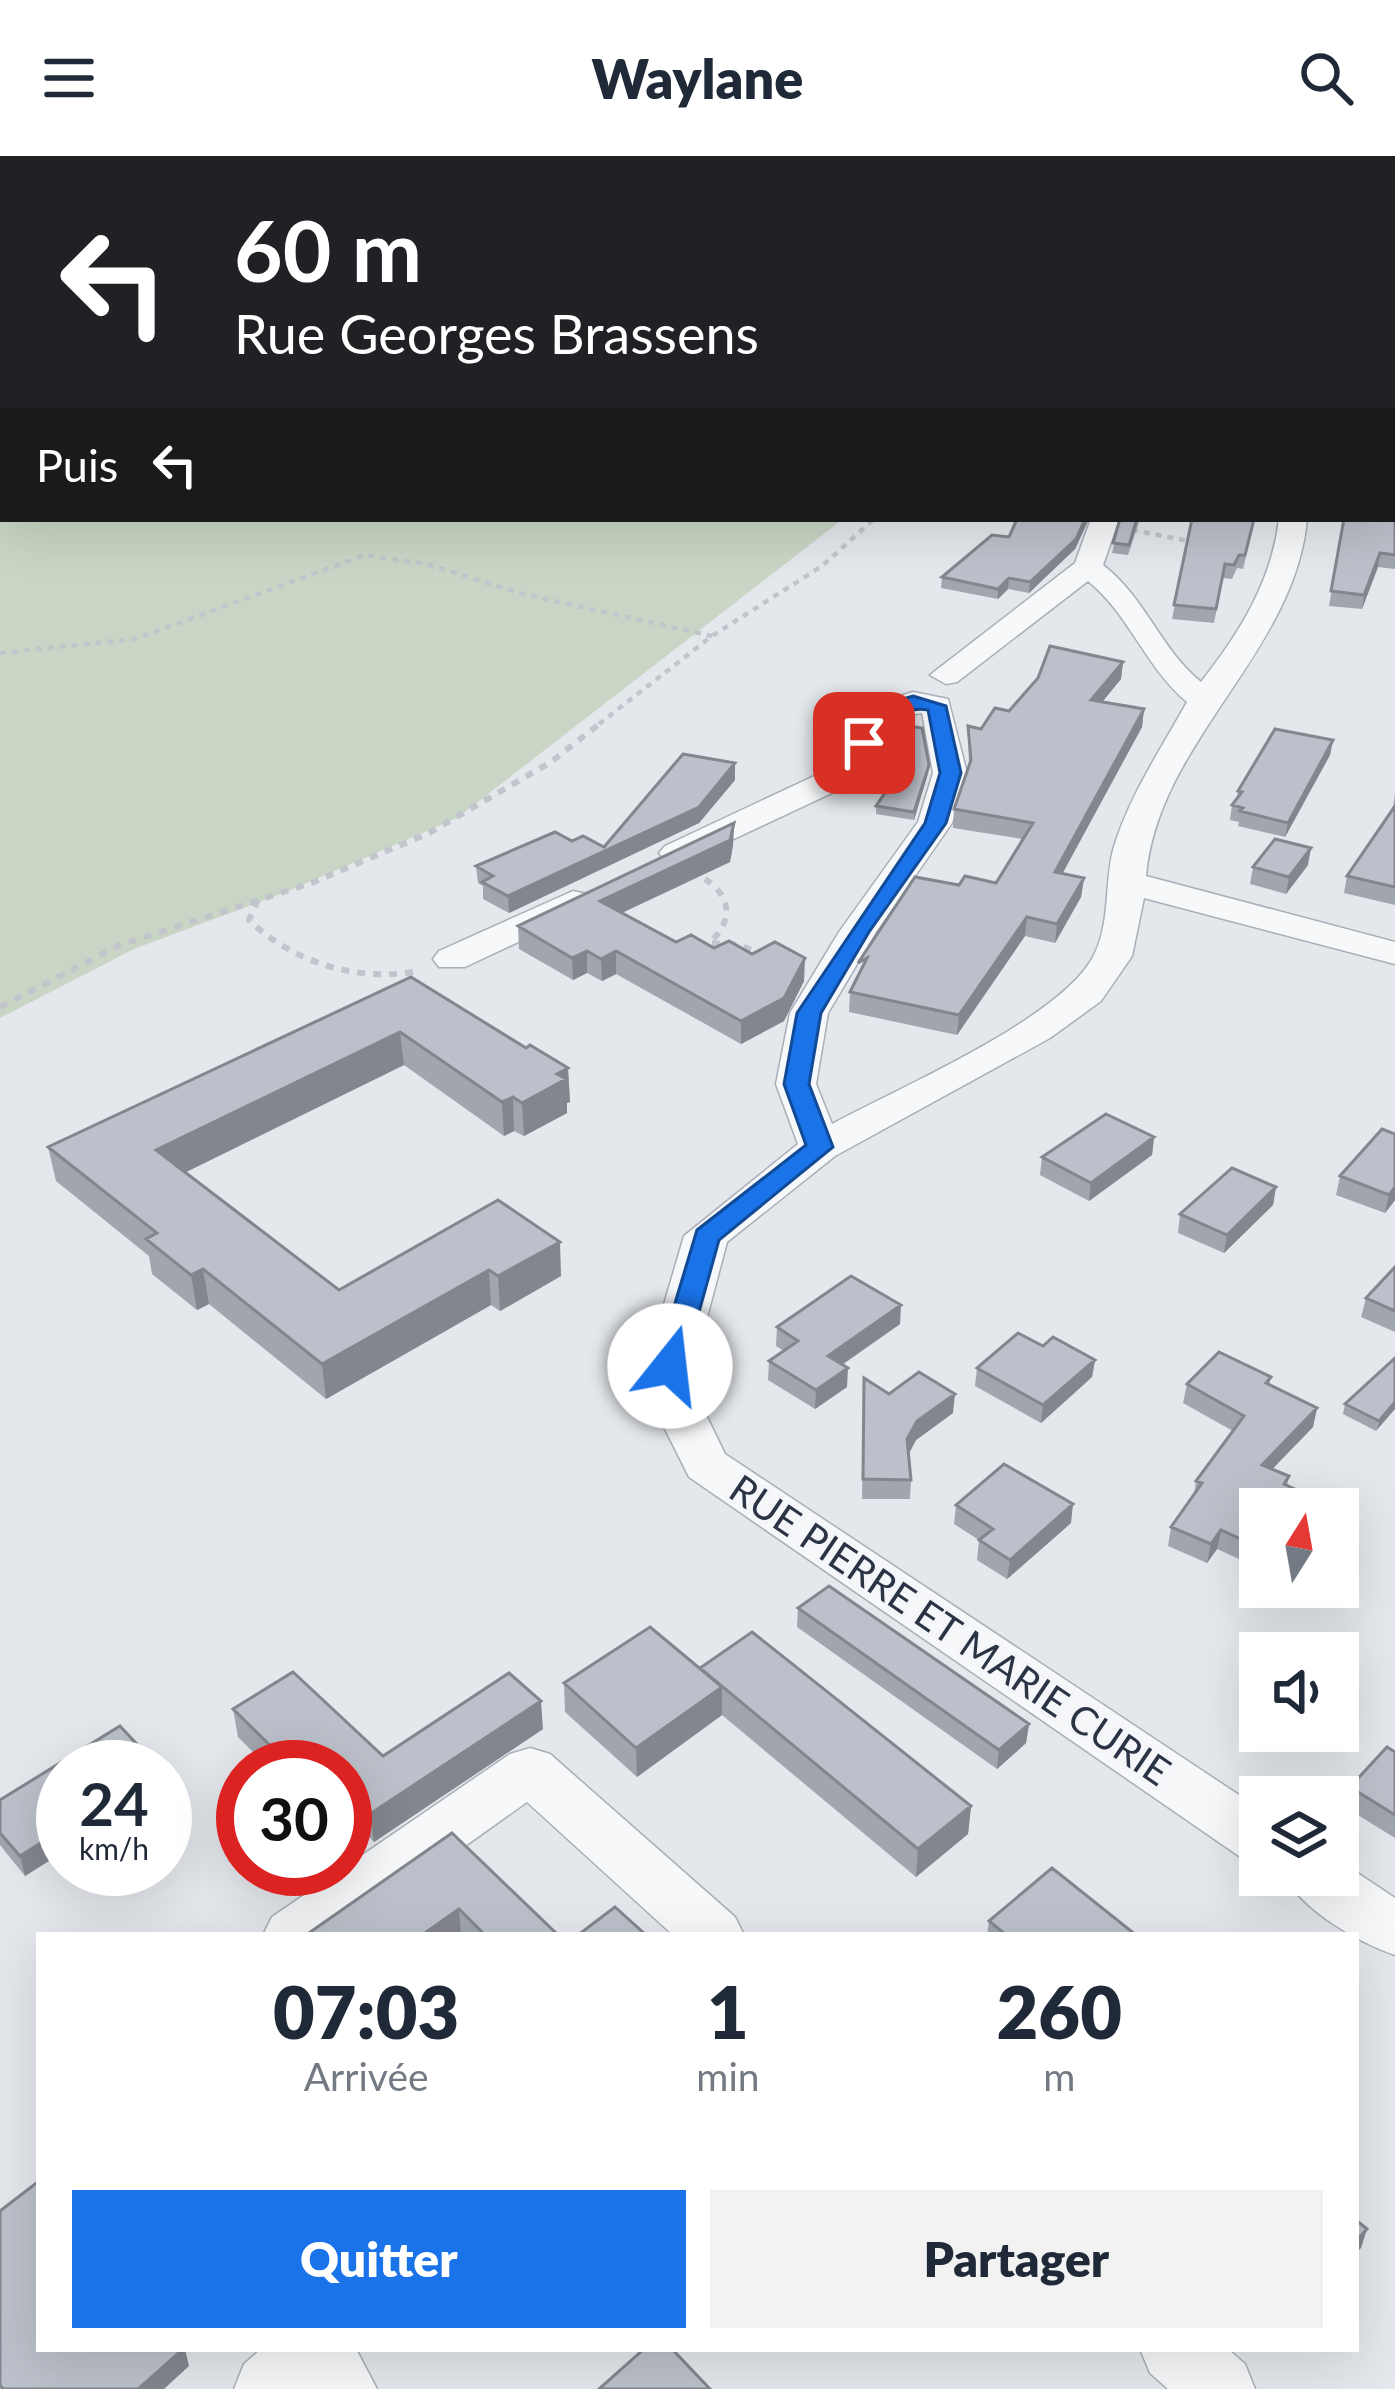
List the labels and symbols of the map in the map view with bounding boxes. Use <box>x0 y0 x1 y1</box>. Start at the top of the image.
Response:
pin <box>813 692 915 794</box>
position arrow <box>607 1303 733 1429</box>
street label: RUE PIERRE ET MARIE CURIE <box>722 1464 1179 1794</box>
north arrow <box>1239 1488 1359 1608</box>
speed limit sign: 30 <box>216 1740 372 1896</box>

